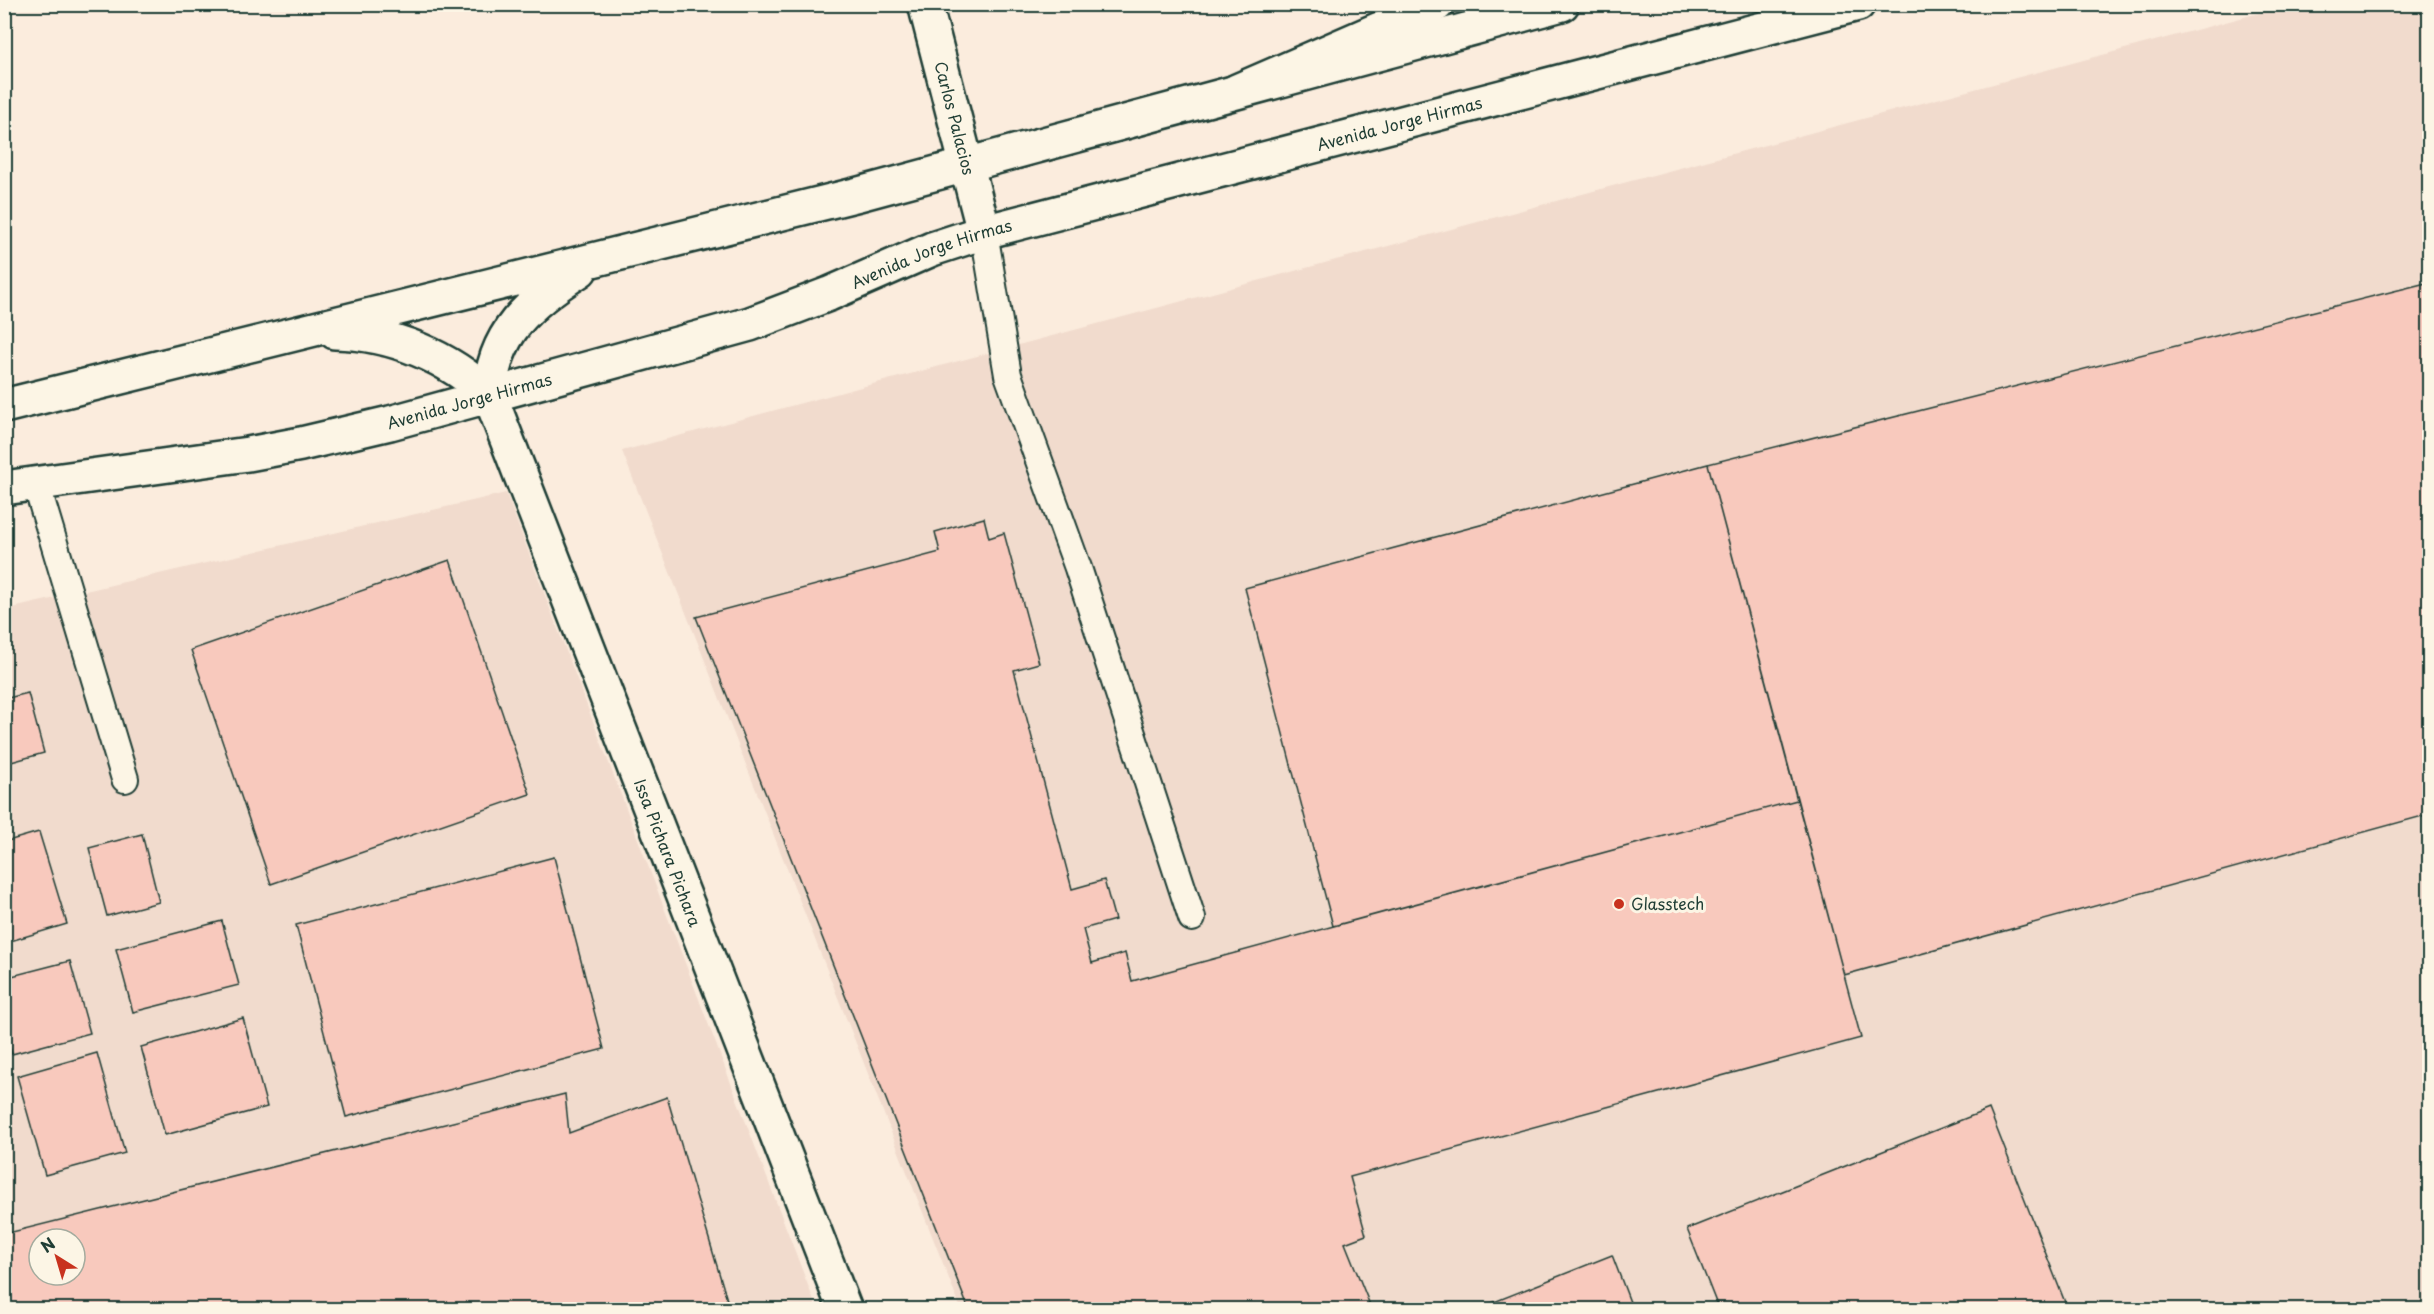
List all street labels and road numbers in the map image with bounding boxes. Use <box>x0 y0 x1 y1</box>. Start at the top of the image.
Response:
street label: Carlos Palacios <box>929 59 982 177</box>
street label: Avenida Jorge Hirmas <box>1314 90 1484 156</box>
street label: Avenida Jorge Hirmas <box>847 212 1014 294</box>
street label: Avenida Jorge Hirmas <box>384 366 554 434</box>
street label: Issa Pichara Pichara <box>629 775 708 930</box>

